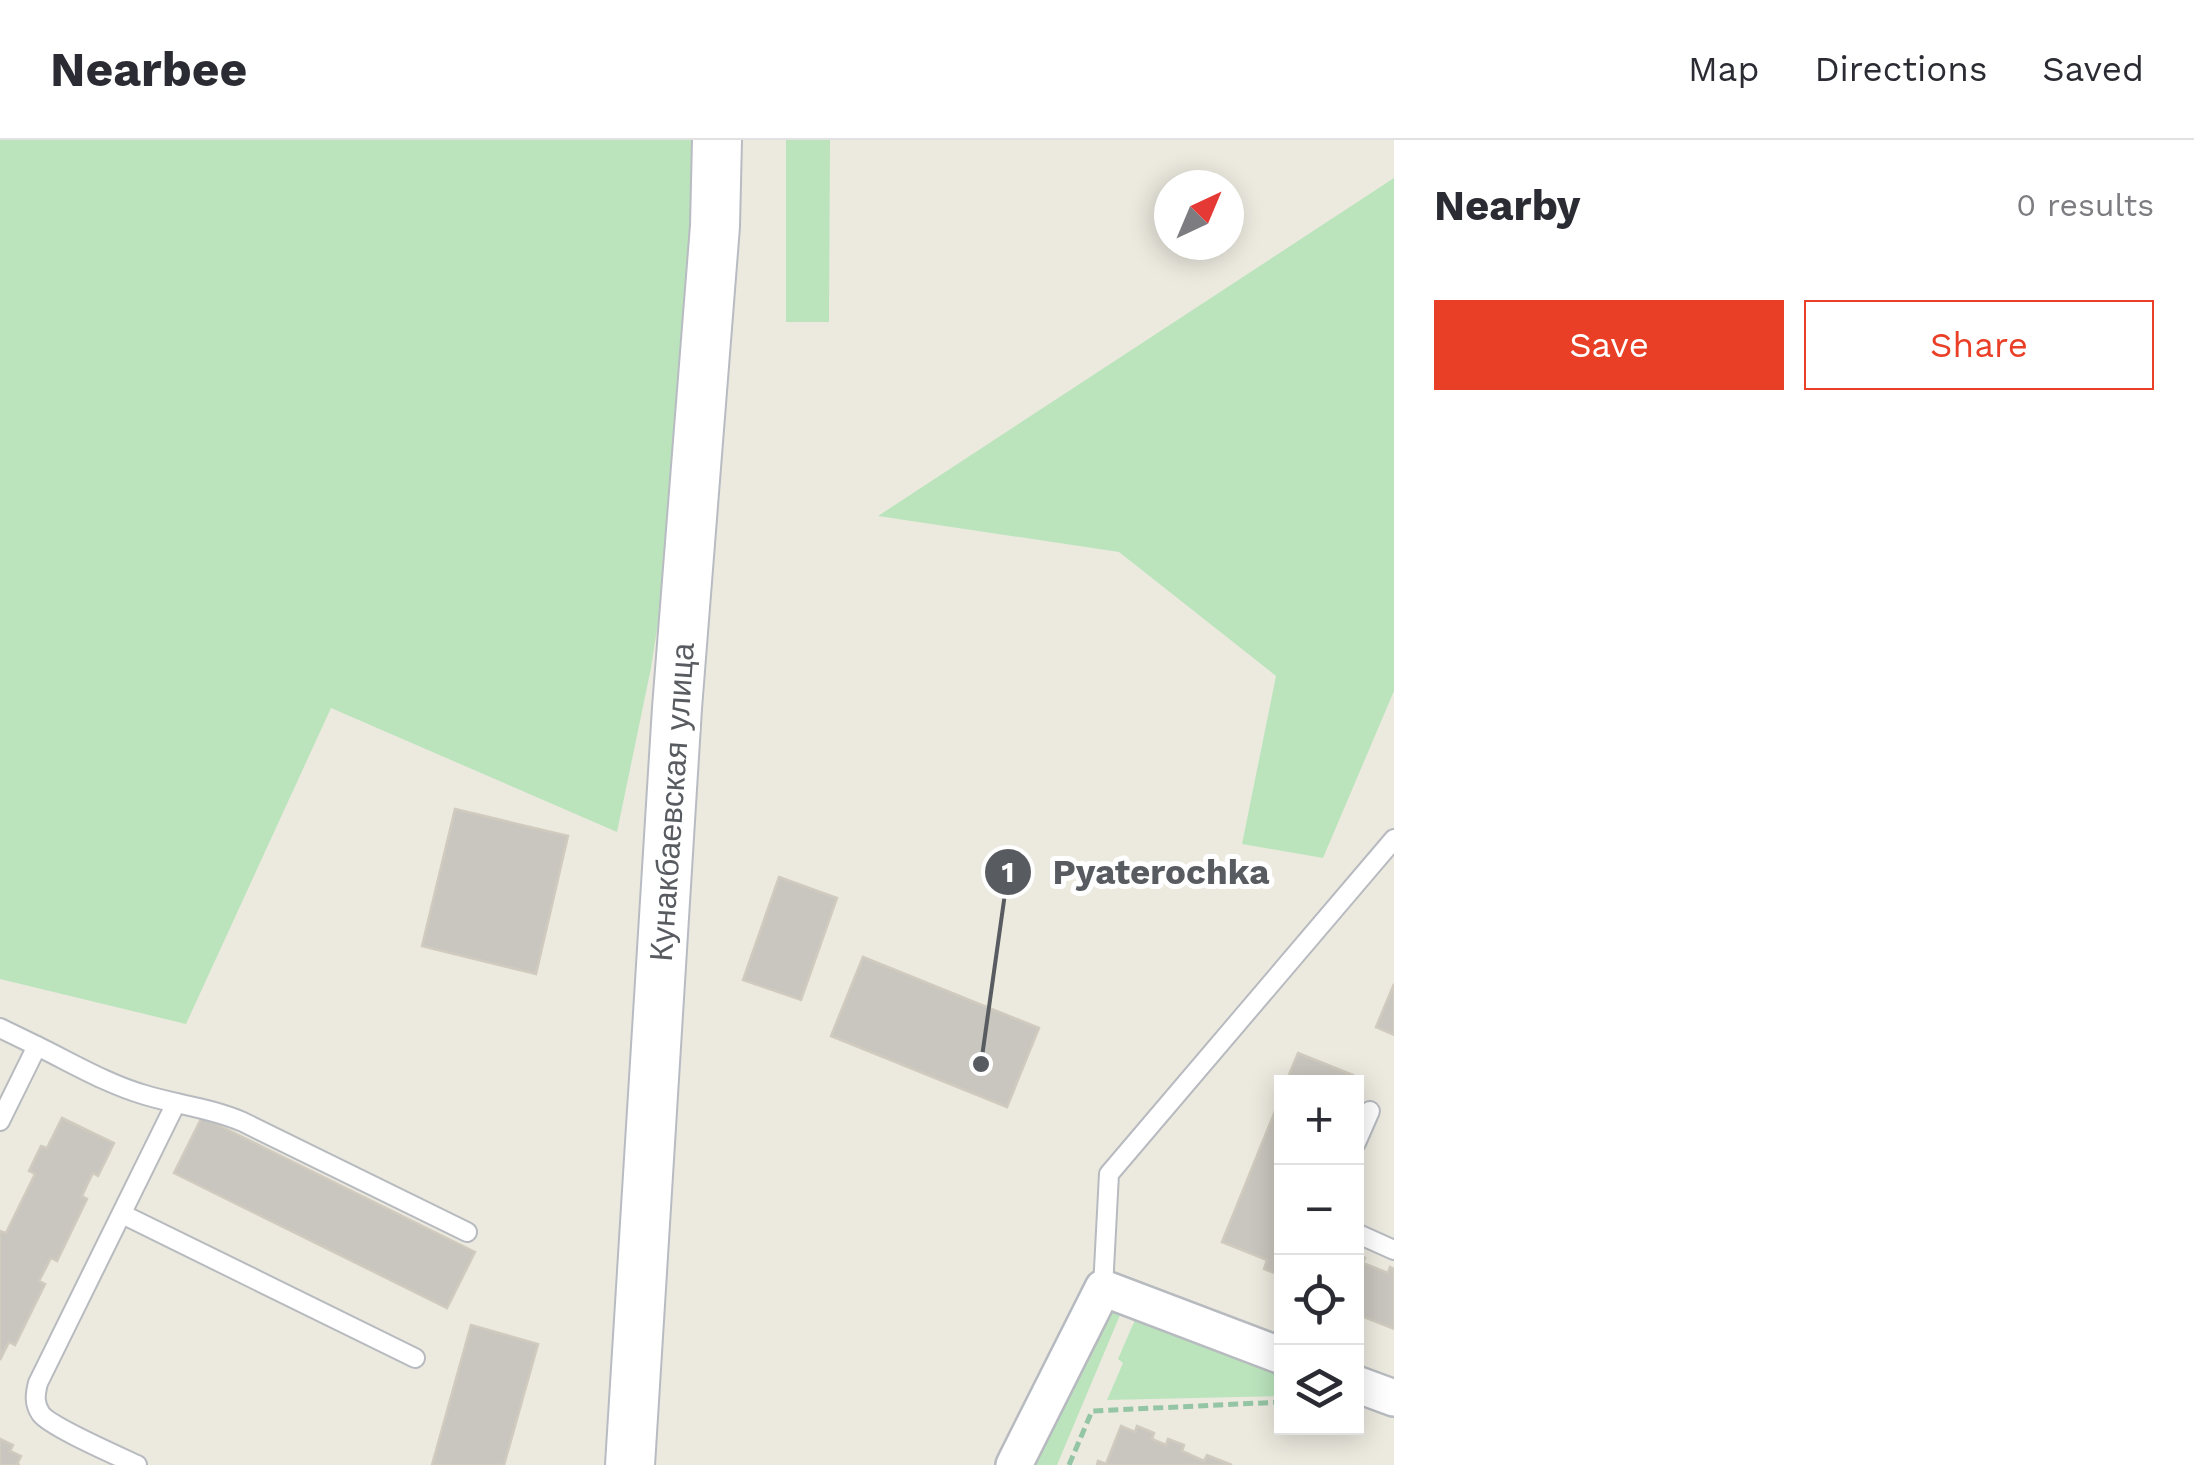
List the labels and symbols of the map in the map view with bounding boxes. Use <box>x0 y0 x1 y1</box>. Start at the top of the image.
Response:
north arrow <box>1154 170 1244 260</box>
street label: Кунакбаевская улица <box>642 641 702 963</box>
callout: Pyaterochka <box>983 839 1290 904</box>
text: Pyaterochka <box>1052 851 1270 893</box>
text: 1 <box>1002 854 1014 889</box>

